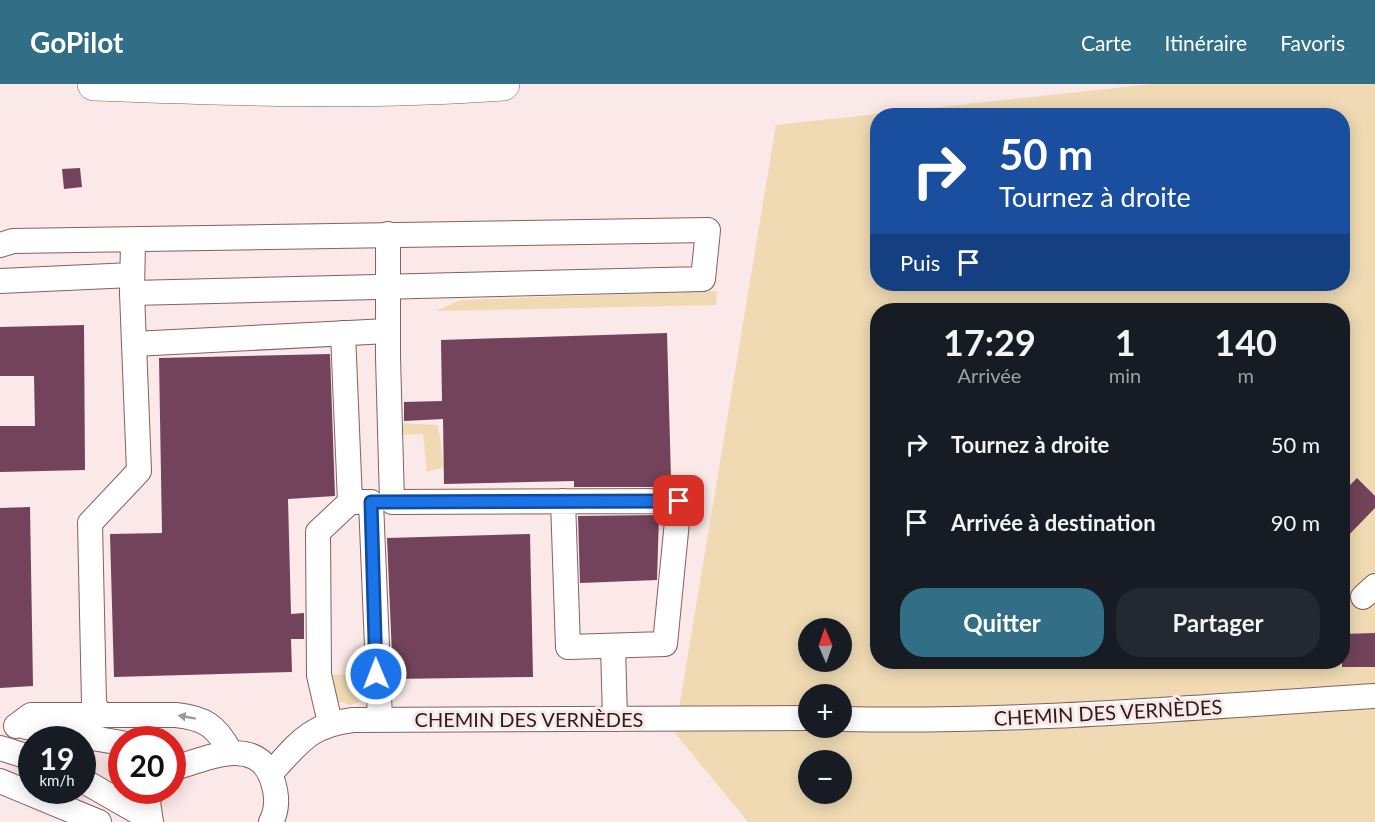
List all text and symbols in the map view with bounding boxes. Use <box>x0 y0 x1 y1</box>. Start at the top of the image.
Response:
text: GoPilot <box>30 25 123 59</box>
text: Carte <box>1081 30 1132 55</box>
text: Itinéraire <box>1165 30 1247 55</box>
text: Favoris <box>1280 30 1345 55</box>
text: 50 m <box>999 129 1093 179</box>
icon: right <box>900 132 978 210</box>
text: Tournez à droite <box>999 180 1191 213</box>
icon: arrive <box>952 246 985 279</box>
text: Puis <box>900 249 940 276</box>
text: 17:29 <box>943 320 1036 364</box>
text: 1 <box>1115 320 1136 364</box>
text: 140 <box>1214 320 1277 364</box>
text: Arrivée <box>957 363 1021 387</box>
text: min <box>1109 363 1141 387</box>
text: m <box>1237 363 1254 387</box>
icon: right <box>900 428 933 461</box>
text: Tournez à droite <box>951 431 1109 458</box>
text: 50 m <box>1271 431 1320 458</box>
pin <box>653 475 704 526</box>
icon: arrive <box>662 484 695 517</box>
icon: arrive <box>900 506 933 539</box>
text: Arrivée à destination <box>951 509 1156 536</box>
text: 90 m <box>1271 509 1320 536</box>
button: Quitter <box>900 588 1104 657</box>
button: Partager <box>1116 588 1320 657</box>
north arrow <box>798 618 852 672</box>
map controls <box>798 618 852 804</box>
position arrow <box>344 642 408 706</box>
button: + <box>798 684 852 738</box>
street label: CHEMIN DES VERNÈDES <box>993 694 1223 730</box>
street label: CHEMIN DES VERNÈDES <box>415 707 643 731</box>
one-way arrow <box>178 712 197 721</box>
speed limit sign: 20 <box>108 726 186 804</box>
text: 19 <box>40 740 74 776</box>
button: − <box>798 750 852 804</box>
text: km/h <box>39 771 75 789</box>

